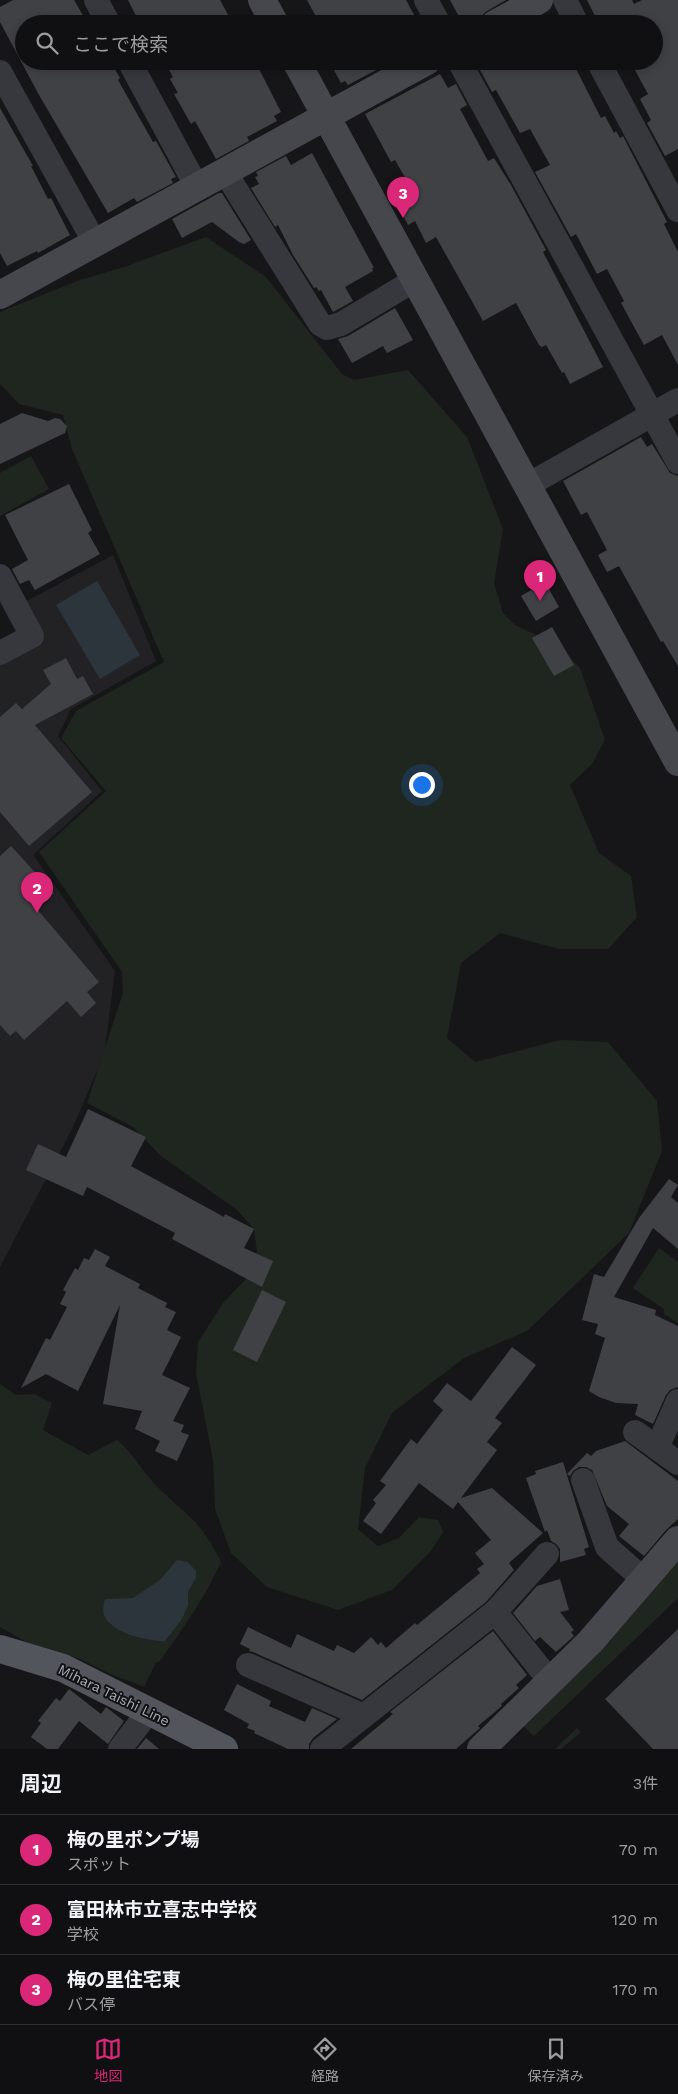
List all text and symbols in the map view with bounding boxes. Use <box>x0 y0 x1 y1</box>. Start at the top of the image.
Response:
search box <box>15 15 663 70</box>
icon: search <box>33 29 61 57</box>
text: ここで検索 <box>73 33 168 56</box>
pin: 3 <box>387 177 419 218</box>
pin: 1 <box>524 560 556 601</box>
your location <box>409 772 435 798</box>
pin: 2 <box>21 872 53 913</box>
street label: Mihara Taishi Line <box>56 1661 172 1729</box>
text: 周辺 <box>20 1771 62 1796</box>
text: 3件 <box>633 1774 658 1793</box>
text: 梅の里ポンプ場 <box>67 1828 199 1851</box>
text: 1 <box>33 1840 39 1859</box>
text: 70 m <box>619 1840 658 1859</box>
text: スポット <box>67 1855 131 1874</box>
text: 富田林市立喜志中学校 <box>67 1898 257 1921</box>
text: 2 <box>31 1910 41 1929</box>
text: 120 m <box>612 1910 658 1929</box>
text: 学校 <box>67 1925 99 1944</box>
text: 梅の里住宅東 <box>67 1968 181 1991</box>
text: 3 <box>31 1980 41 1999</box>
text: 170 m <box>612 1980 658 1999</box>
text: バス停 <box>67 1995 115 2014</box>
tab: 地図 <box>94 2035 122 2085</box>
tab: 経路 <box>311 2035 339 2085</box>
tab: 保存済み <box>528 2035 584 2085</box>

